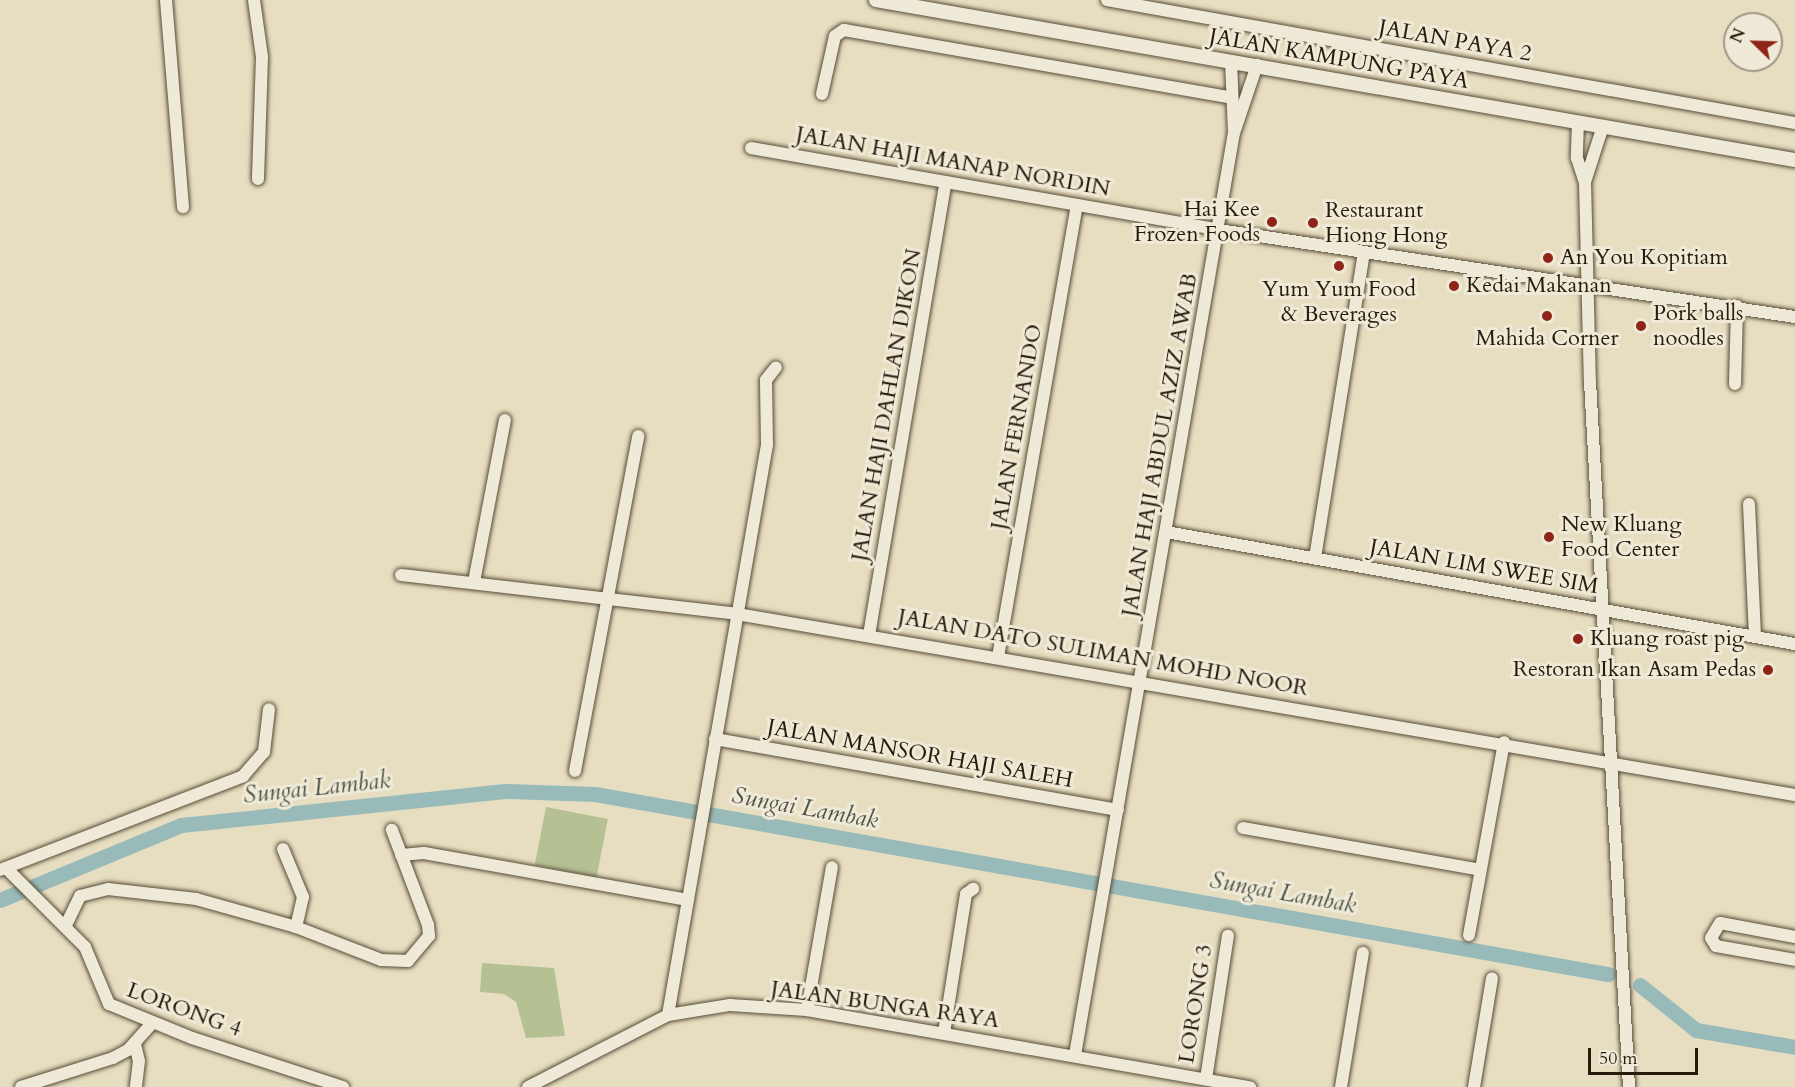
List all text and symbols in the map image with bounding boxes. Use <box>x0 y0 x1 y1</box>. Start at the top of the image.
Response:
north arrow <box>1723 12 1783 72</box>
street label: JALAN PAYA 2 <box>1377 15 1533 67</box>
street label: JALAN KAMPUNG PAYA <box>1207 23 1471 95</box>
text: N <box>1725 25 1751 46</box>
street label: JALAN HAJI MANAP NORDIN <box>794 121 1112 203</box>
place label: Hai Kee Frozen Foods <box>1134 196 1260 248</box>
place label: Restaurant Hiong Hong <box>1325 197 1447 248</box>
marker: Hai Kee Frozen Foods <box>1265 215 1279 229</box>
marker: Restaurant Hiong Hong <box>1306 216 1320 230</box>
place label: An You Kopitiam <box>1560 245 1728 271</box>
street label: JALAN HAJI DAHLAN DIKON <box>847 247 927 563</box>
marker: An You Kopitiam <box>1541 251 1555 265</box>
marker: Yum Yum Food & Beverages <box>1332 259 1346 273</box>
street label: JALAN HAJI ABDUL AZIZ AWAB <box>1117 271 1203 619</box>
place label: Kedai Makanan <box>1466 273 1612 299</box>
place label: Yum Yum Food & Beverages <box>1262 276 1416 328</box>
marker: Kedai Makanan <box>1447 279 1461 293</box>
place label: Pork balls noodles <box>1653 300 1743 352</box>
marker: Mahida Corner <box>1540 309 1554 323</box>
marker: Pork balls noodles <box>1634 319 1648 333</box>
street label: JALAN FERNANDO <box>986 322 1048 532</box>
place label: Mahida Corner <box>1476 326 1618 352</box>
place label: New Kluang Food Center <box>1561 511 1682 562</box>
marker: New Kluang Food Center <box>1542 530 1556 544</box>
street label: JALAN LIM SWEE SIM <box>1368 534 1600 600</box>
street label: JALAN DATO SULIMAN MOHD NOOR <box>896 604 1310 702</box>
place label: Kluang roast pig <box>1590 626 1744 652</box>
marker: Kluang roast pig <box>1571 632 1585 646</box>
place label: Restoran Ikan Asam Pedas <box>1513 657 1756 683</box>
marker: Restoran Ikan Asam Pedas <box>1761 663 1775 677</box>
street label: JALAN MANSOR HAJI SALEH <box>765 714 1075 794</box>
water label: Sungai Lambak <box>242 766 392 810</box>
water label: Sungai Lambak <box>730 781 880 835</box>
water label: Sungai Lambak <box>1208 866 1358 920</box>
street label: LORONG 3 <box>1174 943 1218 1065</box>
street label: JALAN BUNGA RAYA <box>769 976 1001 1034</box>
street label: LORONG 4 <box>123 977 245 1043</box>
scale bar <box>1591 1036 1700 1074</box>
text: 50 m <box>1599 1046 1638 1071</box>

